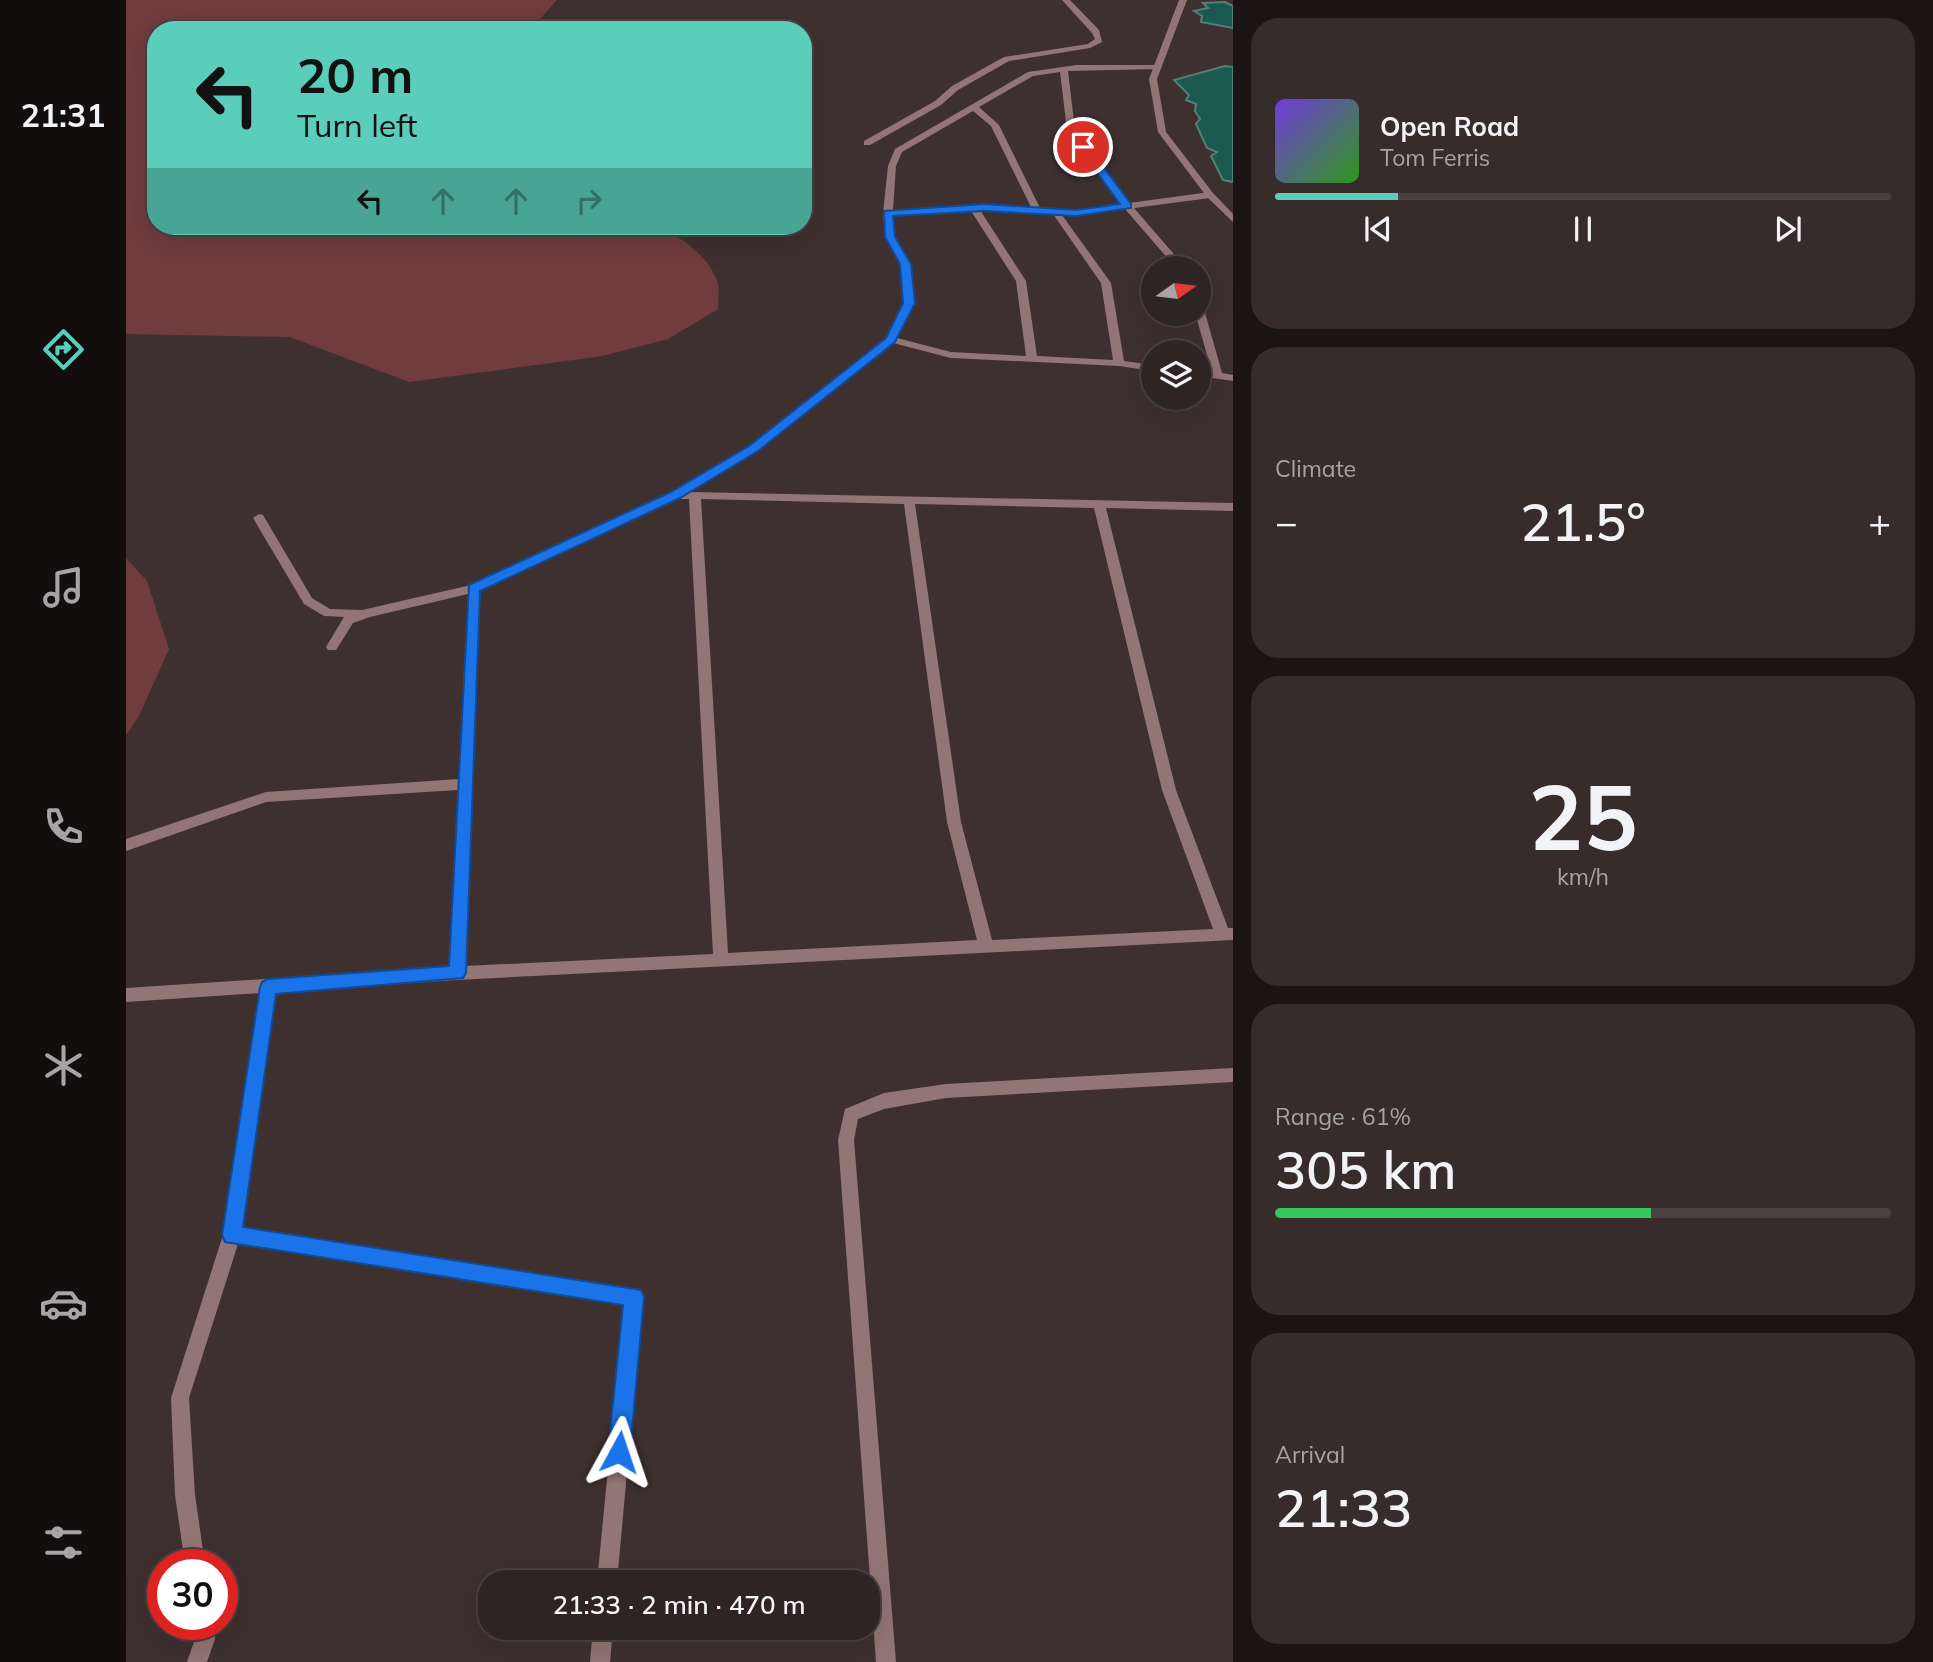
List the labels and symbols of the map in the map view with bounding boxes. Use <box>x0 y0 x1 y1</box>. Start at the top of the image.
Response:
pin <box>1053 117 1113 177</box>
north arrow <box>1141 256 1211 326</box>
position arrow <box>582 1415 656 1489</box>
speed limit sign: 30 <box>147 1549 238 1640</box>

